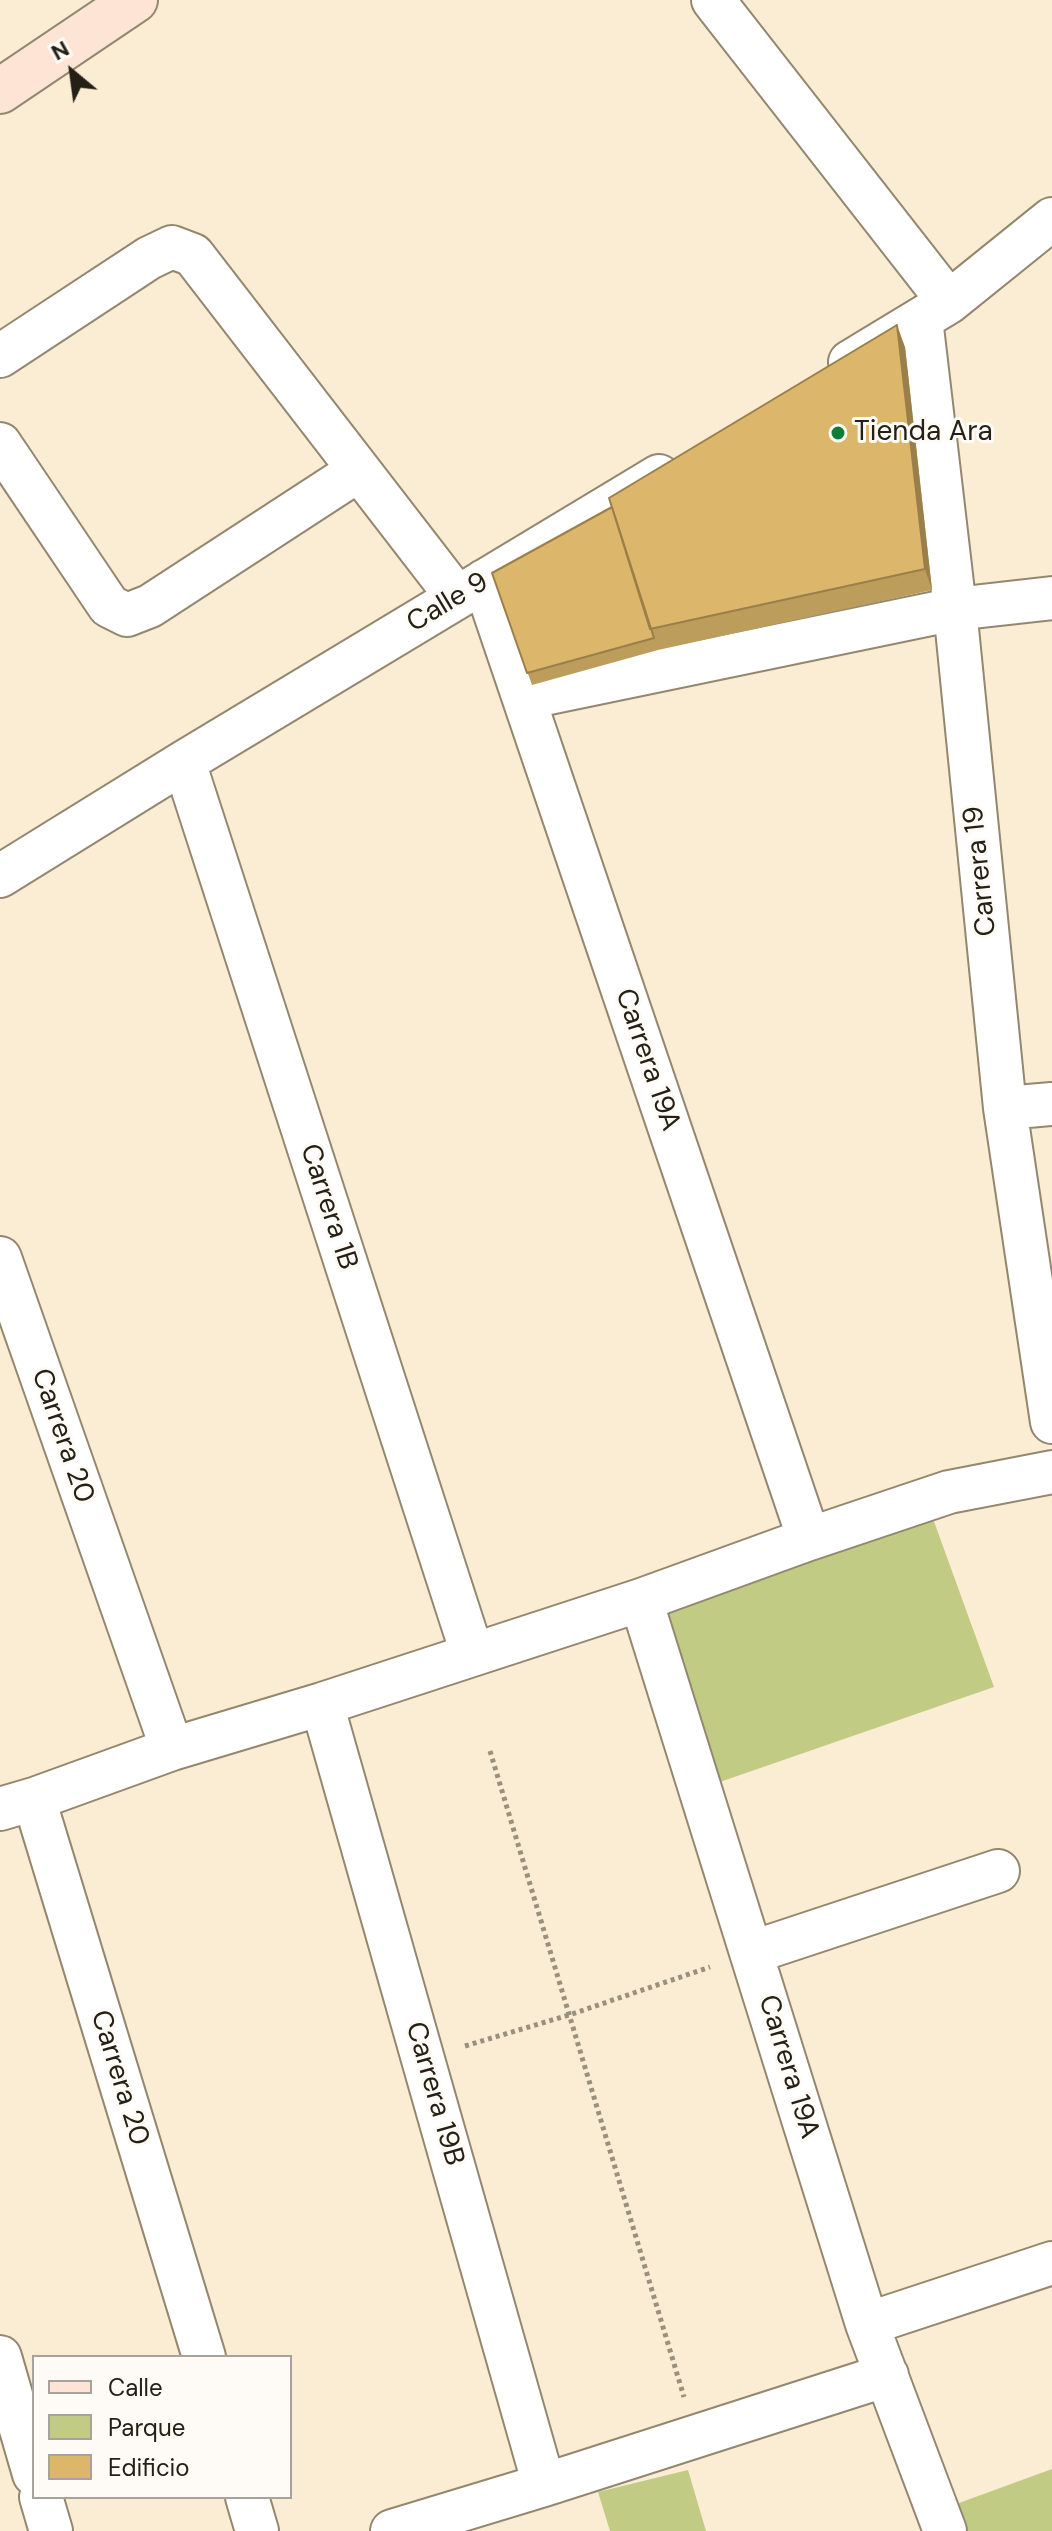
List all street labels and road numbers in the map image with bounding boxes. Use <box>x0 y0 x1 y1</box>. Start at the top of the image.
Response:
street label: Calle 9 <box>401 566 495 640</box>
street label: Carrera 19 <box>957 804 1005 938</box>
street label: Carrera 19A <box>607 985 687 1135</box>
street label: Carrera 1B <box>292 1140 364 1274</box>
street label: Carrera 20 <box>23 1365 101 1507</box>
street label: Carrera 19A <box>750 1991 826 2143</box>
street label: Carrera 20 <box>83 2006 155 2150</box>
street label: Carrera 19B <box>398 2018 470 2170</box>

